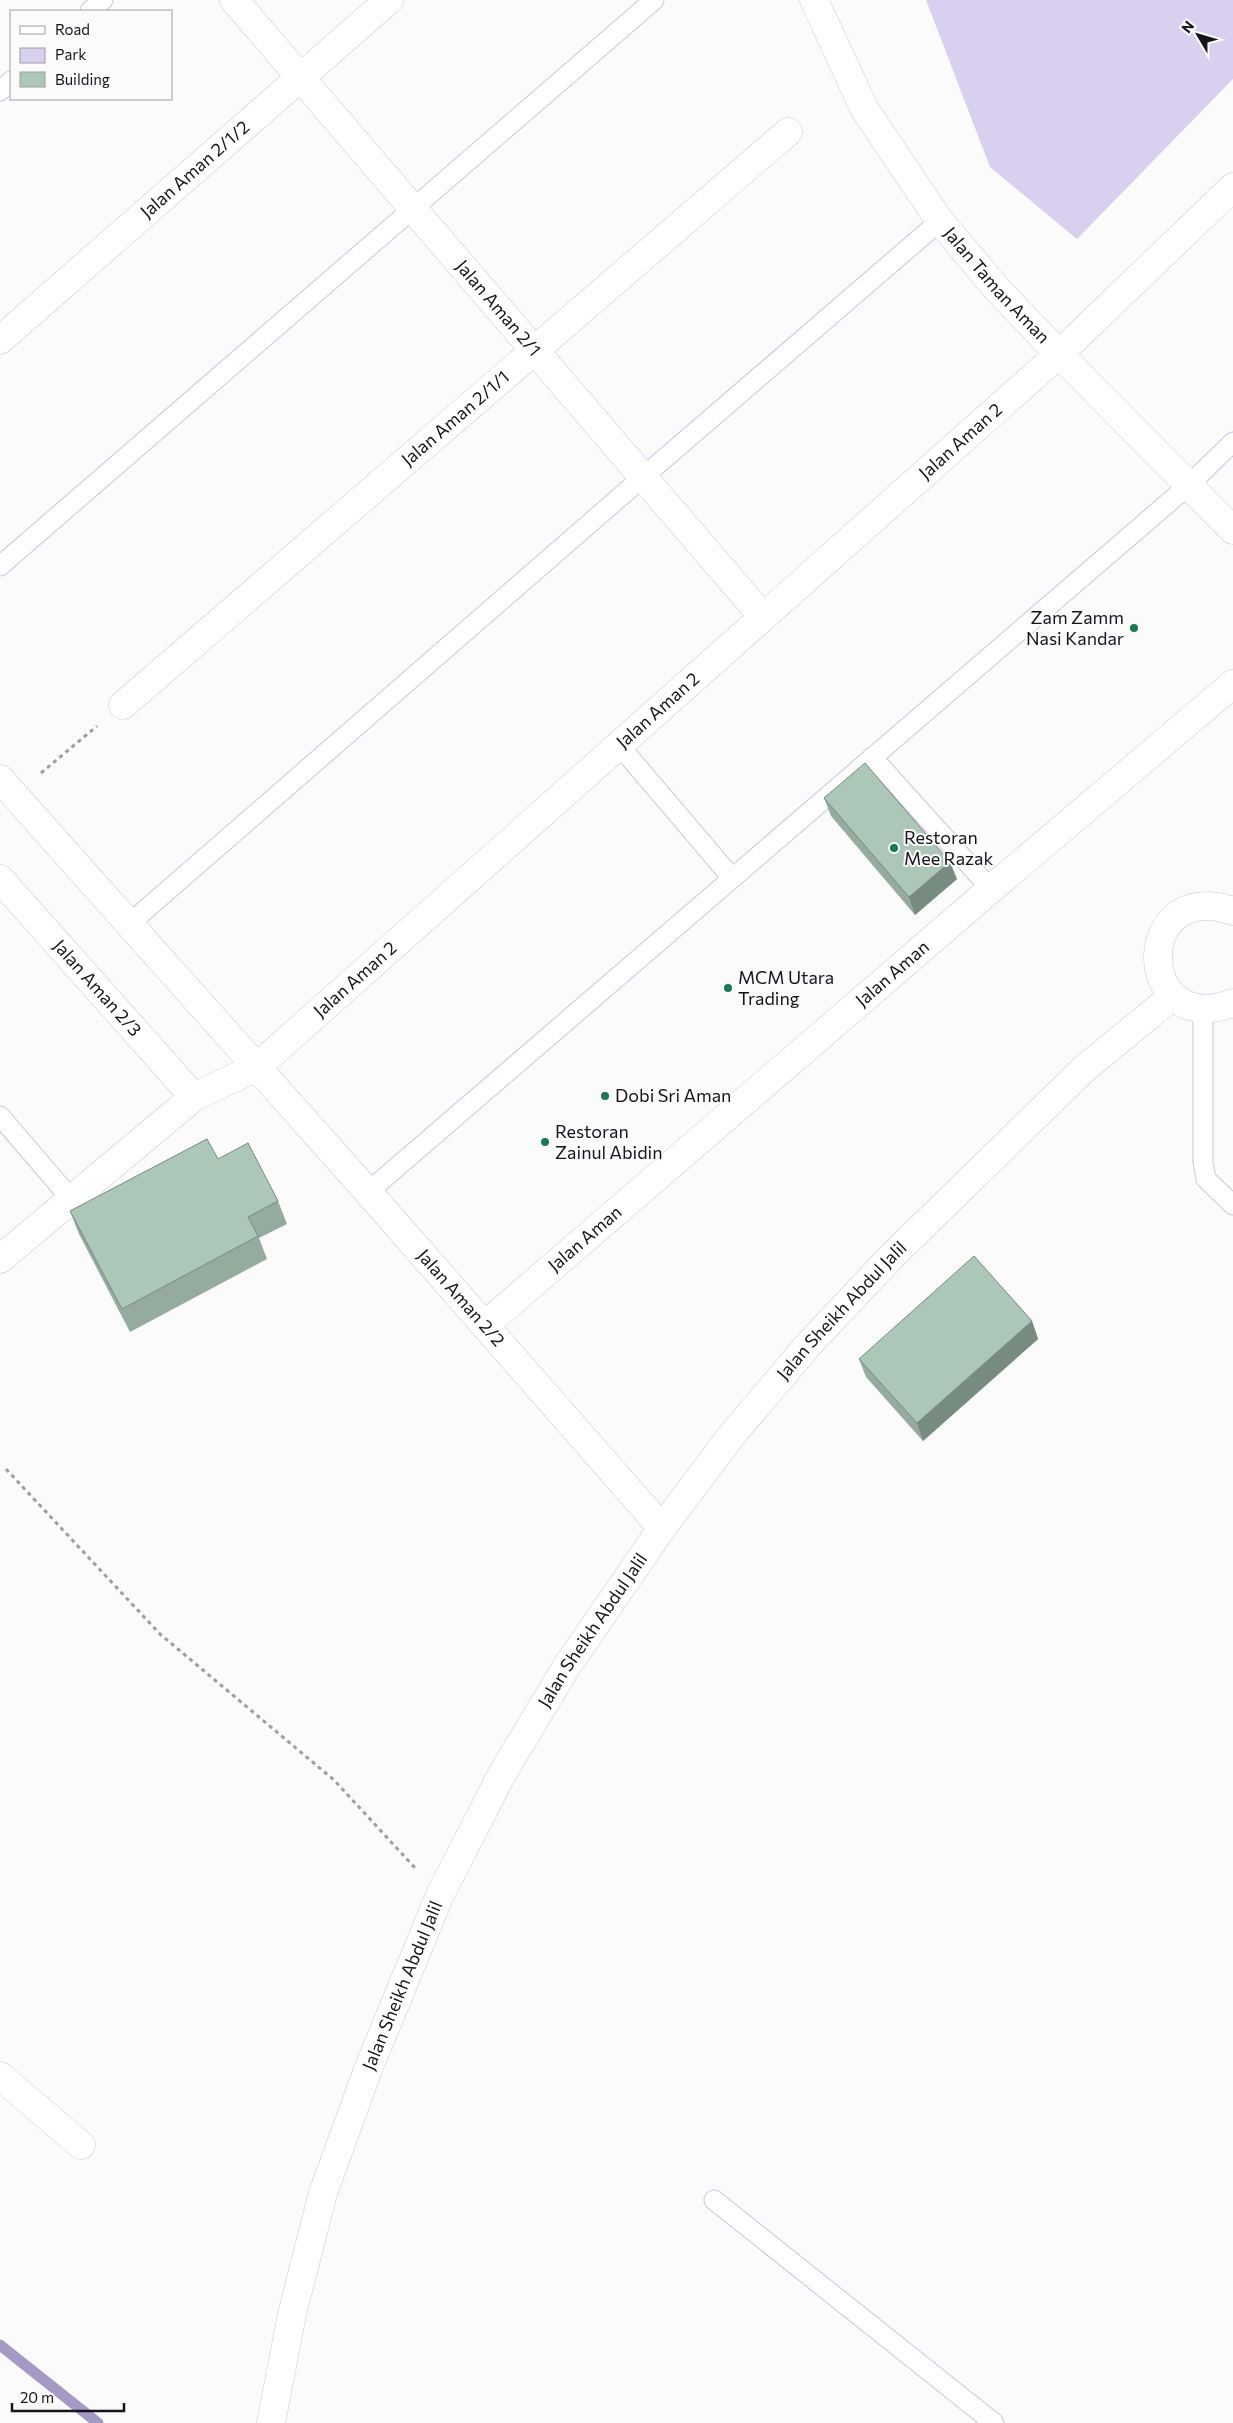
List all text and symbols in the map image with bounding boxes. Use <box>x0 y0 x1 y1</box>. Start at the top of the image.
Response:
legend <box>10 10 172 100</box>
north arrow <box>1173 10 1223 60</box>
text: N <box>1177 17 1197 36</box>
text: Road <box>55 20 90 38</box>
text: Park <box>55 45 86 63</box>
text: Building <box>55 70 110 88</box>
street label: Jalan Aman 2/1/2 <box>135 115 253 222</box>
street label: Jalan Taman Aman <box>940 222 1055 348</box>
street label: Jalan Aman 2/1 <box>452 255 546 360</box>
street label: Jalan Aman 2/1/1 <box>397 365 513 470</box>
street label: Jalan Aman 2 <box>914 398 1006 483</box>
place label: Zam Zamm Nasi Kandar <box>1026 606 1124 649</box>
marker: Zam Zamm Nasi Kandar <box>1128 622 1140 634</box>
street label: Jalan Aman 2 <box>611 667 703 753</box>
place label: Restoran Mee Razak <box>904 826 993 869</box>
marker: Restoran Mee Razak <box>888 842 900 854</box>
street label: Jalan Aman 2/3 <box>49 934 147 1040</box>
street label: Jalan Aman <box>851 935 933 1011</box>
street label: Jalan Aman 2 <box>309 936 401 1022</box>
place label: MCM Utara Trading <box>738 966 834 1009</box>
marker: MCM Utara Trading <box>722 982 734 994</box>
place label: Dobi Sri Aman <box>615 1084 731 1106</box>
marker: Dobi Sri Aman <box>599 1090 611 1102</box>
place label: Restoran Zainul Abidin <box>555 1120 663 1163</box>
marker: Restoran Zainul Abidin <box>539 1136 551 1148</box>
street label: Jalan Aman <box>543 1200 626 1276</box>
street label: Jalan Sheikh Abdul Jalil <box>772 1236 911 1384</box>
street label: Jalan Aman 2/2 <box>413 1244 510 1350</box>
street label: Jalan Sheikh Abdul Jalil <box>533 1548 651 1711</box>
street label: Jalan Sheikh Abdul Jalil <box>357 1897 446 2073</box>
scale bar <box>12 2380 125 2412</box>
text: 20 m <box>20 2388 54 2406</box>

